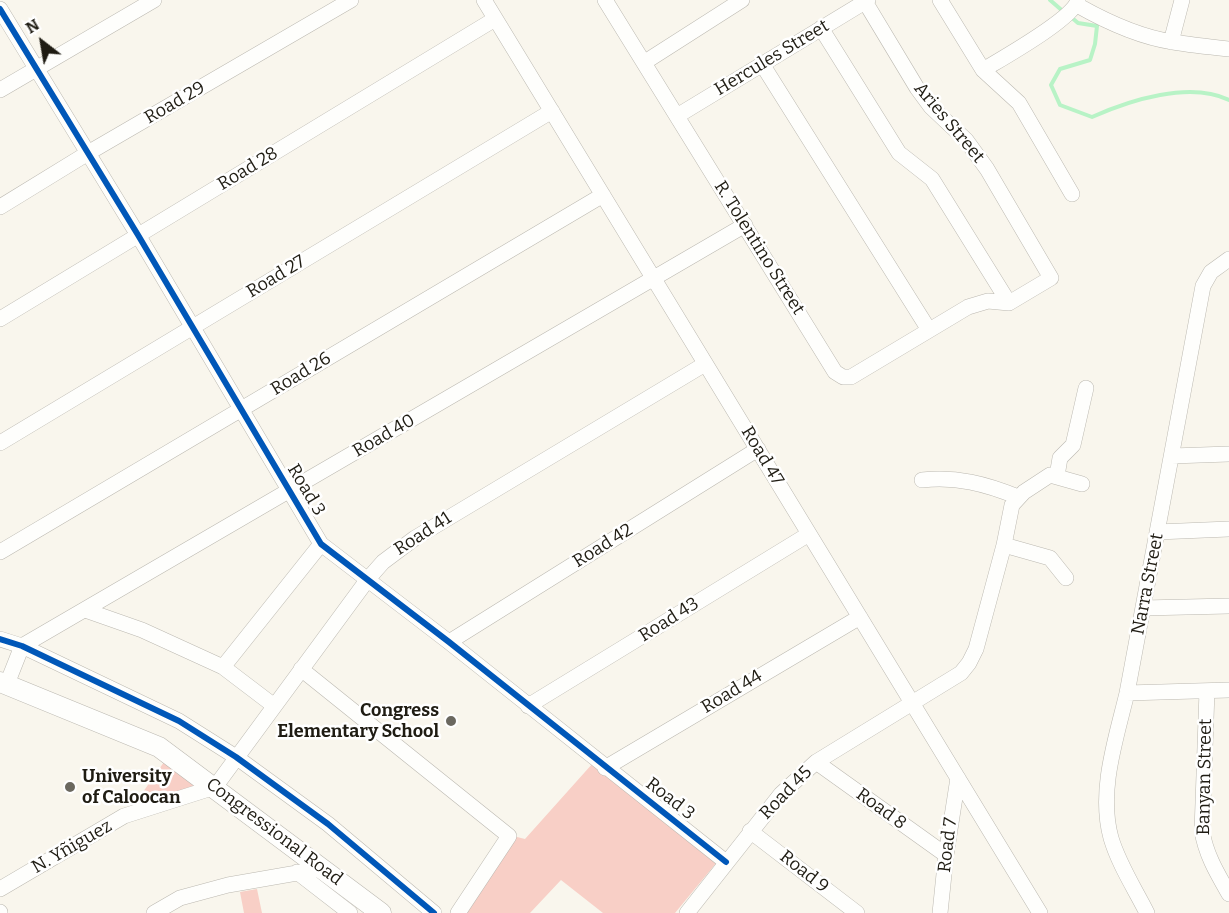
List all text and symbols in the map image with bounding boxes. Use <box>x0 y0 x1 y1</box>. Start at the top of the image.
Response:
north arrow <box>12 12 72 72</box>
text: N <box>22 15 43 37</box>
street label: Hercules Street <box>711 15 833 101</box>
street label: Road 29 <box>141 77 209 129</box>
street label: Aries Street <box>909 78 989 168</box>
street label: Road 28 <box>214 143 282 195</box>
street label: R. Tolentino Street <box>709 177 809 319</box>
street label: Road 27 <box>243 251 309 303</box>
street label: Road 26 <box>267 348 335 400</box>
street label: Road 40 <box>349 410 419 462</box>
street label: Road 47 <box>736 422 788 490</box>
street label: Road 3 <box>282 460 330 520</box>
street label: Road 41 <box>390 508 456 560</box>
street label: Road 42 <box>569 519 637 573</box>
street label: Narra Street <box>1128 531 1168 637</box>
street label: Road 43 <box>635 593 703 647</box>
street label: Road 44 <box>698 665 766 719</box>
place label: Congress Elementary School <box>277 700 439 742</box>
marker: Congress Elementary School <box>444 714 458 728</box>
street label: Banyan Street <box>1193 718 1217 836</box>
street label: Road 45 <box>755 762 817 824</box>
place label: University of Caloocan <box>82 766 181 808</box>
street label: Road 3 <box>641 773 699 825</box>
street label: Congressional Road <box>201 774 347 890</box>
marker: University of Caloocan <box>63 780 77 794</box>
street label: Road 8 <box>852 784 910 834</box>
street label: N. Yñiguez <box>28 815 116 879</box>
street label: Road 7 <box>934 816 962 874</box>
street label: Road 9 <box>775 846 833 898</box>

